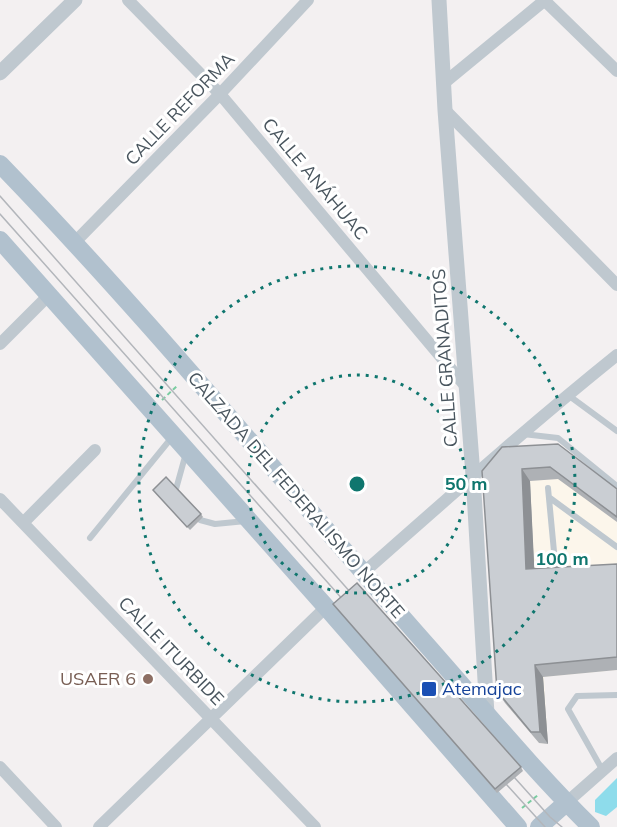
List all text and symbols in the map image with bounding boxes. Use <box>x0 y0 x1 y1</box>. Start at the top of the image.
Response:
street label: CALLE REFORMA <box>120 47 239 170</box>
street label: CALLE ANÁHUAC <box>258 113 373 244</box>
street label: CALLE GRANADITOS <box>427 268 462 448</box>
street label: CALZADA DEL FEDERALISMO NORTE <box>183 367 410 623</box>
text: 50 m <box>445 472 487 495</box>
centre of rings <box>347 474 367 494</box>
text: 100 m <box>535 547 589 570</box>
street label: CALLE ITURBIDE <box>114 592 229 710</box>
place label: USAER 6 <box>60 667 136 690</box>
marker: USAER 6 <box>141 672 155 686</box>
place label: Atemajac <box>442 677 522 700</box>
marker: Atemajac <box>420 680 438 698</box>

